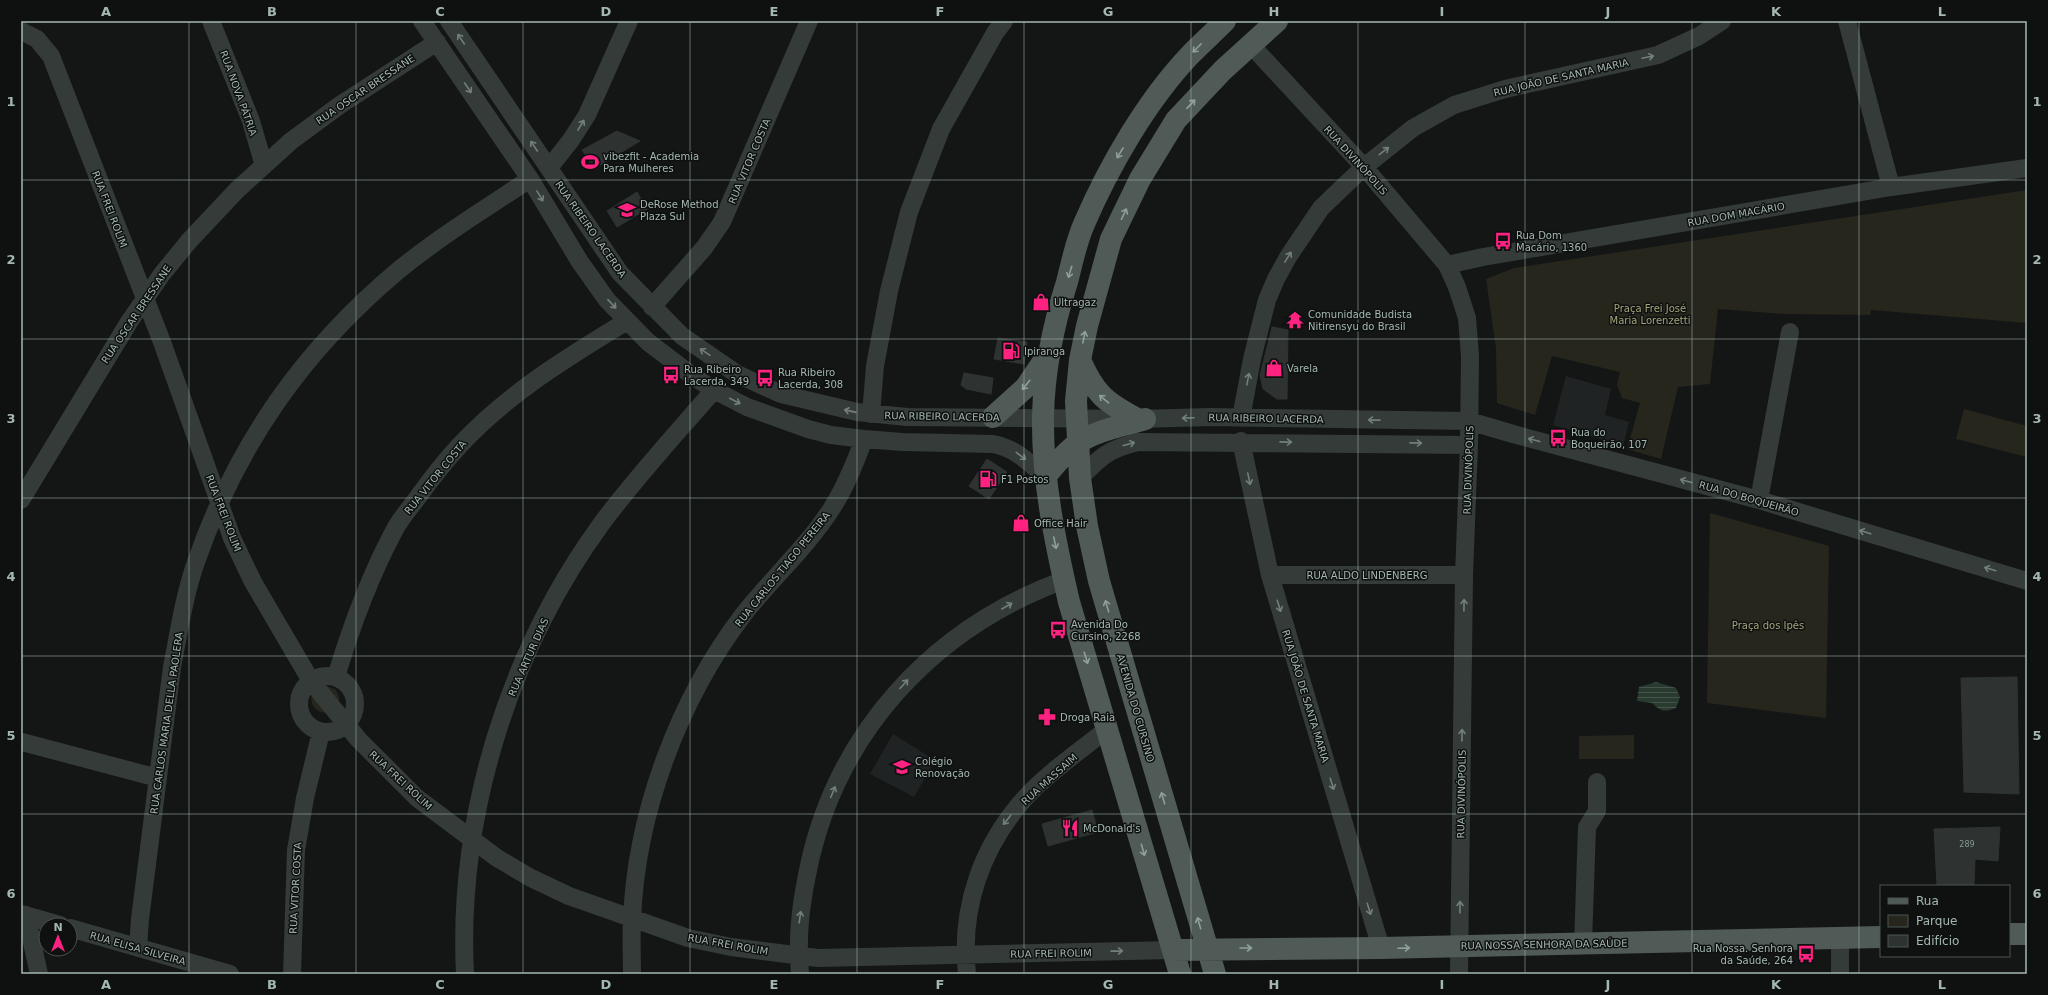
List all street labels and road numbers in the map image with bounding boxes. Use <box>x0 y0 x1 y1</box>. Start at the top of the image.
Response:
street label: RUA NOVA PÁTRIA <box>218 49 260 137</box>
street label: RUA OSCAR BRESSANE <box>314 52 416 126</box>
street label: RUA JOÃO DE SANTA MARIA <box>1492 56 1630 98</box>
street label: RUA VITOR COSTA <box>727 117 772 205</box>
street label: RUA DIVINÓPOLIS <box>1322 123 1390 197</box>
street label: RUA FREI ROLIM <box>90 169 129 249</box>
street label: RUA RIBEIRO LACERDA <box>553 179 628 280</box>
street label: RUA DOM MACÁRIO <box>1686 200 1786 228</box>
street label: RUA OSCAR BRESSANE <box>99 263 173 365</box>
street label: RUA RIBEIRO LACERDA <box>884 410 1000 423</box>
street label: RUA RIBEIRO LACERDA <box>1208 412 1324 425</box>
street label: RUA DIVINÓPOLIS <box>1460 425 1476 515</box>
street label: RUA VITOR COSTA <box>402 438 469 516</box>
street label: RUA FREI ROLIM <box>204 473 243 553</box>
street label: RUA DO BOQUEIRÃO <box>1698 478 1800 518</box>
street label: RUA CARLOS TIAGO PEREIRA <box>733 510 832 629</box>
street label: RUA ALDO LINDENBERG <box>1307 570 1427 581</box>
street label: RUA ARTUR DIAS <box>506 616 551 698</box>
street label: RUA JOÃO DE SANTA MARIA <box>1280 628 1332 764</box>
street label: RUA CARLOS MARIA DELLA PAOLERA <box>148 631 185 815</box>
street label: AVENIDA DO CURSINO <box>1115 653 1156 764</box>
street label: RUA FREI ROLIM <box>367 749 434 812</box>
street label: RUA DIVINÓPOLIS <box>1454 749 1468 839</box>
street label: RUA MASSAIM <box>1019 752 1079 807</box>
street label: RUA VITOR COSTA <box>288 842 303 934</box>
street label: RUA ELISA SILVEIRA <box>89 930 187 967</box>
street label: RUA FREI ROLIM <box>687 932 769 957</box>
street label: RUA NOSSA SENHORA DA SAÚDE <box>1460 937 1628 951</box>
street label: RUA FREI ROLIM <box>1010 947 1092 960</box>

